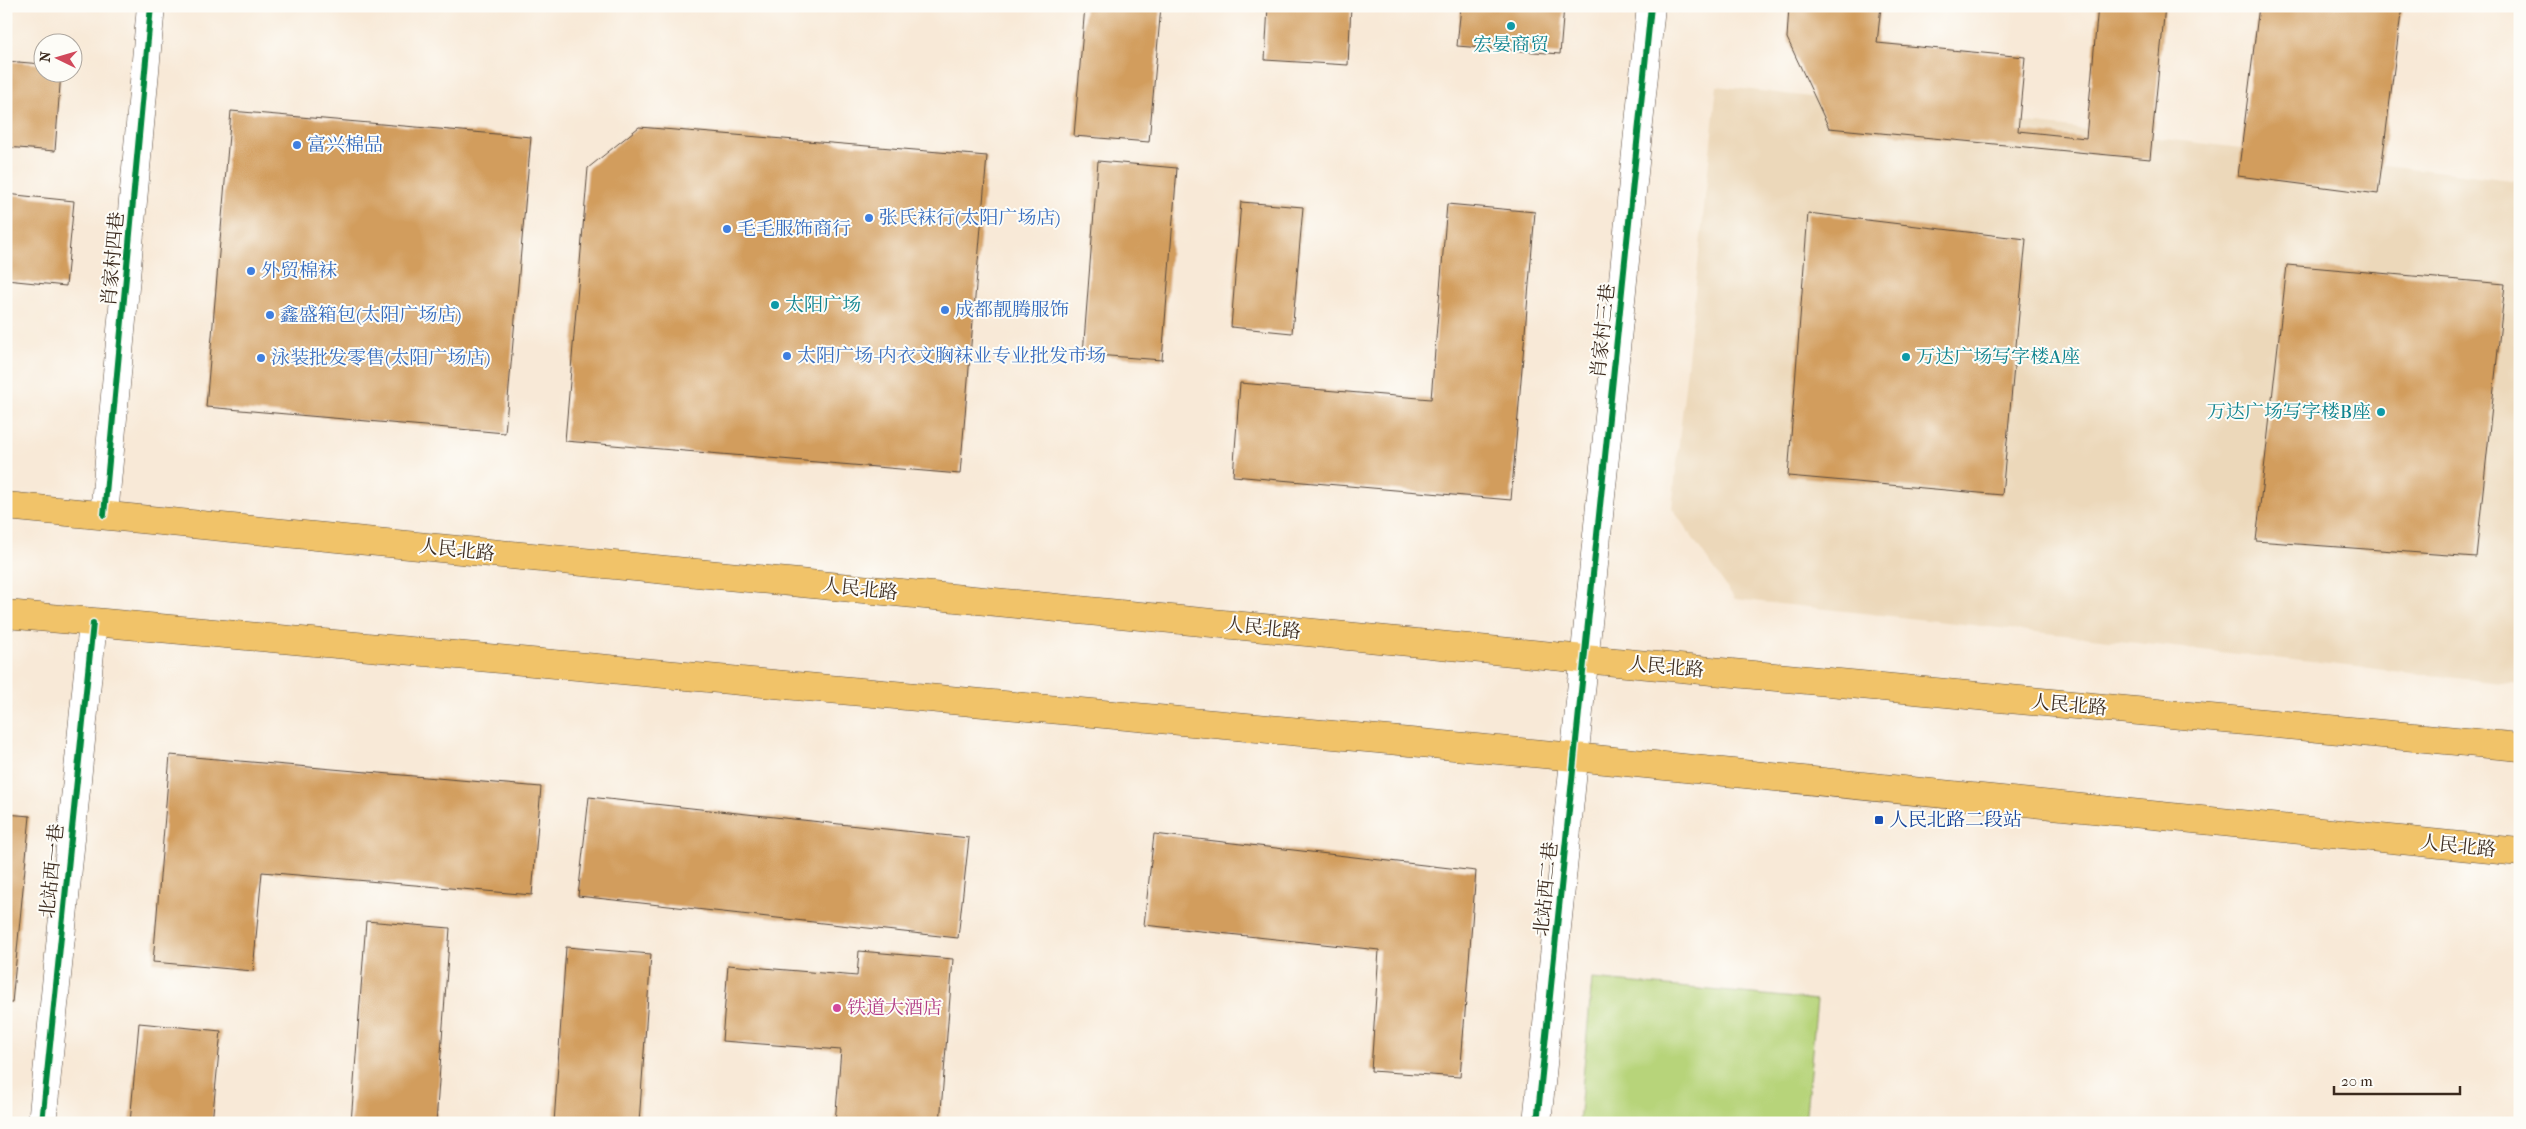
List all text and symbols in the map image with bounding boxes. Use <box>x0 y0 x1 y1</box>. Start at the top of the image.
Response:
marker: 宏晏商贸 <box>1505 20 1517 32</box>
north arrow <box>32 32 82 82</box>
place label: 宏晏商贸 <box>1473 34 1549 56</box>
text: N <box>37 51 55 63</box>
place label: 富兴棉品 <box>307 134 383 156</box>
marker: 富兴棉品 <box>291 139 303 151</box>
place label: 张氏袜行(太阳广场店) <box>879 207 1061 229</box>
street label: 肖家村四巷 <box>98 211 128 307</box>
marker: 张氏袜行(太阳广场店) <box>863 212 875 224</box>
place label: 毛毛服饰商行 <box>737 218 851 240</box>
marker: 毛毛服饰商行 <box>721 223 733 235</box>
place label: 外贸棉袜 <box>261 260 337 282</box>
marker: 外贸棉袜 <box>245 265 257 277</box>
street label: 肖家村三巷 <box>1587 283 1619 379</box>
place label: 太阳广场 <box>785 294 861 316</box>
marker: 太阳广场 <box>769 299 781 311</box>
place label: 成都靓腾服饰 <box>955 299 1069 321</box>
place label: 鑫盛箱包(太阳广场店) <box>280 304 462 326</box>
marker: 成都靓腾服饰 <box>939 304 951 316</box>
marker: 鑫盛箱包(太阳广场店) <box>264 309 276 321</box>
place label: 太阳广场-内衣文胸袜业专业批发市场 <box>797 345 1106 367</box>
place label: 万达广场写字楼A座 <box>1916 346 2080 368</box>
place label: 泳装批发零售(太阳广场店) <box>271 347 491 369</box>
marker: 太阳广场-内衣文胸袜业专业批发市场 <box>781 350 793 362</box>
marker: 万达广场写字楼A座 <box>1900 351 1912 363</box>
marker: 泳装批发零售(太阳广场店) <box>255 352 267 364</box>
place label: 万达广场写字楼B座 <box>2207 401 2371 423</box>
marker: 万达广场写字楼B座 <box>2375 406 2387 418</box>
street label: 人民北路 <box>418 535 496 565</box>
street label: 人民北路 <box>821 574 899 604</box>
street label: 人民北路 <box>1224 613 1302 643</box>
street label: 人民北路 <box>1627 653 1705 681</box>
street label: 人民北路 <box>2030 691 2108 719</box>
place label: 人民北路二段站 <box>1889 809 2022 831</box>
marker: 人民北路二段站 <box>1873 814 1885 826</box>
street label: 北站西一巷 <box>36 823 68 919</box>
street label: 人民北路 <box>2419 831 2497 861</box>
street label: 北站西二巷 <box>1530 841 1562 937</box>
place label: 铁道大酒店 <box>847 997 942 1019</box>
marker: 铁道大酒店 <box>831 1002 843 1014</box>
scale bar <box>2334 1064 2460 1096</box>
text: 20 m <box>2341 1072 2373 1090</box>

